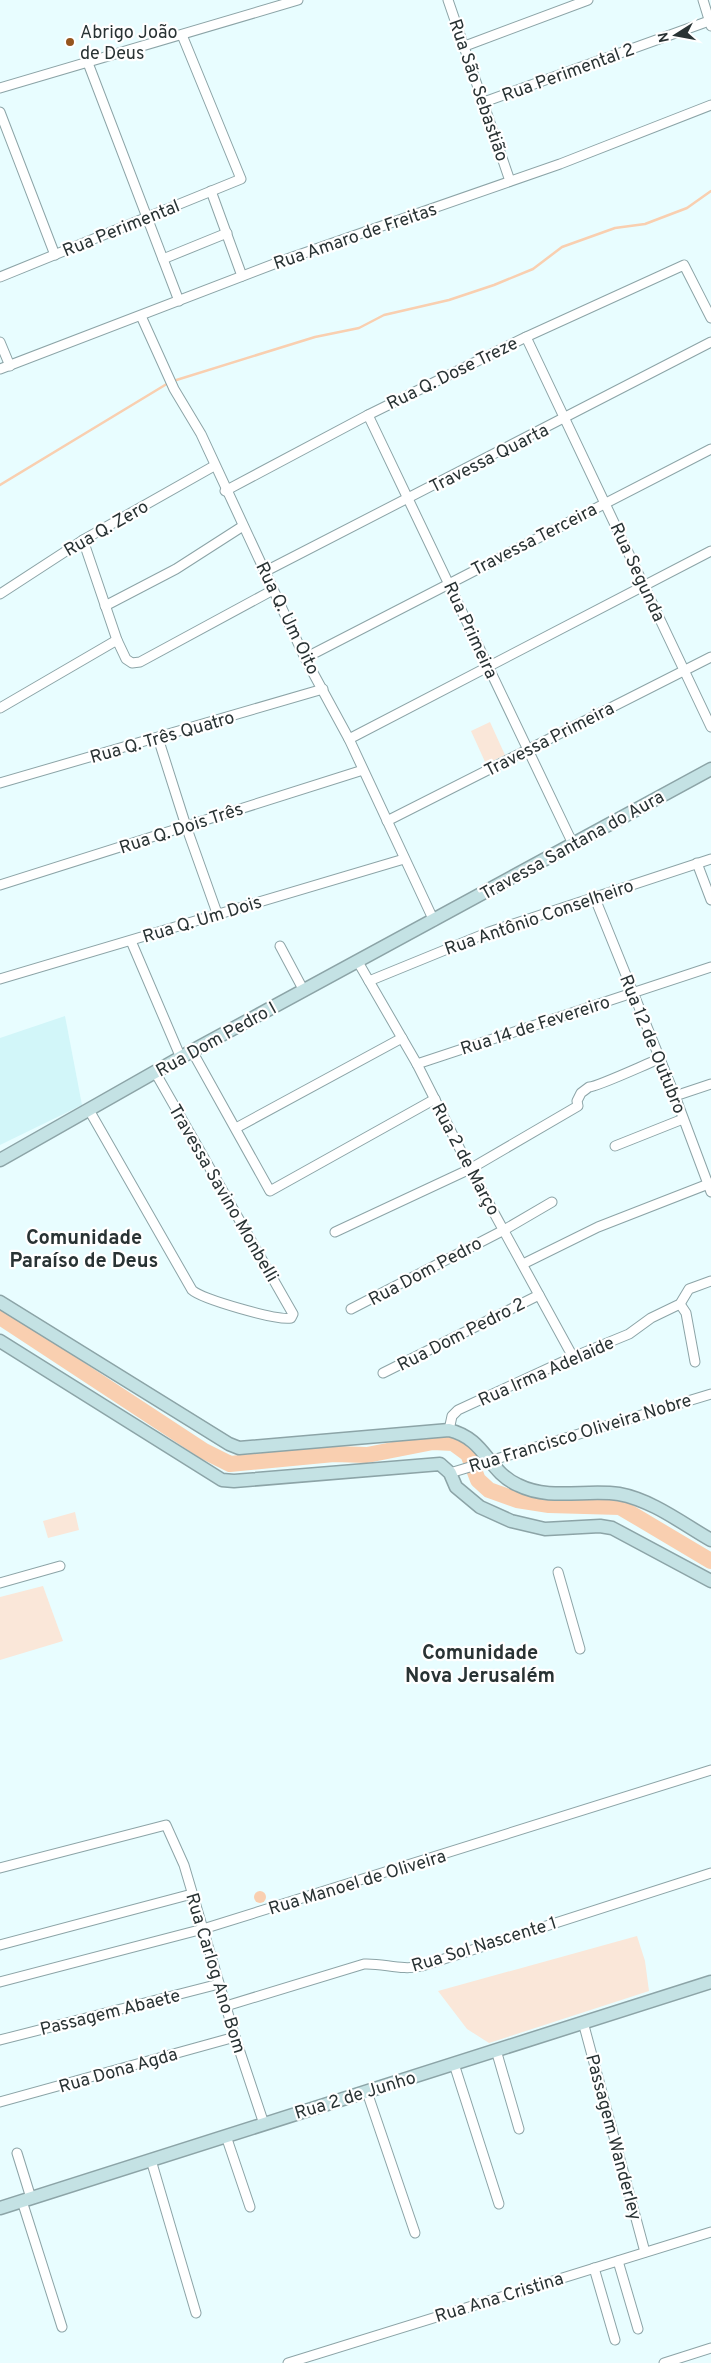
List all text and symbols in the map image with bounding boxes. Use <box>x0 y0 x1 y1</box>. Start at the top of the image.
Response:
north arrow <box>651 10 701 60</box>
street label: Rua São Sebastião <box>442 16 513 165</box>
place label: Abrigo João de Deus <box>80 22 177 66</box>
text: N <box>655 31 674 44</box>
marker: Abrigo João de Deus <box>64 36 76 48</box>
street label: Rua Perimental 2 <box>499 39 638 108</box>
street label: Rua Perimental <box>60 195 184 263</box>
street label: Rua Amaro de Freitas <box>271 199 440 276</box>
street label: Rua Q. Dose Treze <box>383 333 522 416</box>
street label: Travessa Quarta <box>426 419 553 499</box>
street label: Rua Q. Zero <box>60 496 153 563</box>
street label: Travessa Terceira <box>468 499 601 582</box>
street label: Rua Segunda <box>604 520 670 626</box>
street label: Rua Q. Um Oito <box>249 559 324 679</box>
street label: Rua Primeira <box>437 578 502 683</box>
street label: Travessa Primeira <box>481 698 618 783</box>
street label: Rua Q. Três Quatro <box>88 707 237 770</box>
street label: Travessa Santana do Aura <box>477 786 669 906</box>
street label: Rua Q. Dois Três <box>117 799 246 860</box>
street label: Rua Antônio Conselheiro <box>442 875 637 962</box>
street label: Rua Q. Um Dois <box>140 891 265 949</box>
street label: Rua 12 de Outubro <box>613 972 690 1118</box>
street label: Rua 14 de Fevereiro <box>458 991 613 1061</box>
street label: Rua Dom Pedro I <box>152 998 281 1083</box>
street label: Rua 2 de Março <box>425 1099 504 1220</box>
street label: Travessa Savino Monbelli <box>162 1101 283 1287</box>
district label: Comunidade Paraíso de Deus <box>10 1226 158 1275</box>
street label: Rua Dom Pedro <box>365 1233 486 1312</box>
street label: Rua Dom Pedro 2 <box>394 1293 530 1377</box>
street label: Rua Irma Adelaide <box>475 1332 618 1413</box>
street label: Rua Francisco Oliveira Nobre <box>466 1390 695 1479</box>
district label: Comunidade Nova Jerusalém <box>405 1641 555 1690</box>
street label: Rua Manoel de Oliveira <box>266 1845 449 1921</box>
street label: Rua Carlog Ano Bom <box>179 1890 250 2057</box>
street label: Rua Sol Nascente 1 <box>409 1912 560 1979</box>
street label: Passagem Abaete <box>38 1985 183 2042</box>
street label: Rua Dona Agda <box>56 2043 181 2099</box>
street label: Passagem Wanderley <box>579 2052 646 2223</box>
street label: Rua 2 de Junho <box>292 2067 419 2126</box>
street label: Rua Ana Cristina <box>432 2268 566 2329</box>

